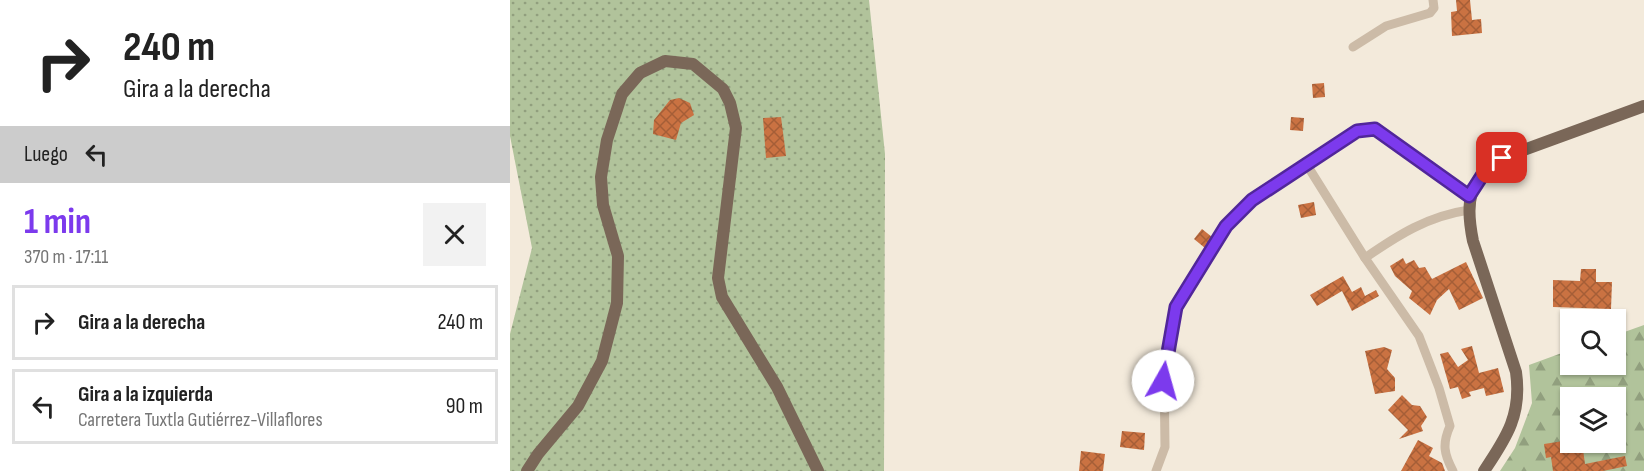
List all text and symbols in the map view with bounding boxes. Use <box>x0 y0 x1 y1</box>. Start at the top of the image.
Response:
text: 240 m <box>123 22 215 73</box>
icon: right <box>24 24 102 102</box>
text: Gira a la derecha <box>123 73 271 105</box>
pin <box>1476 132 1527 183</box>
icon: left <box>80 138 113 171</box>
text: Luego <box>24 141 68 168</box>
icon: arrive <box>1485 141 1518 174</box>
text: 1 min <box>24 201 91 244</box>
button: close <box>423 203 486 266</box>
text: 370 m · 17:11 <box>24 245 108 269</box>
icon: right <box>27 306 60 339</box>
text: Gira a la derecha <box>78 309 205 336</box>
text: 240 m <box>437 309 483 336</box>
map controls <box>1560 309 1626 453</box>
button: search <box>1560 309 1626 375</box>
position arrow <box>1131 349 1195 413</box>
text: Gira a la izquierda <box>78 381 213 408</box>
button: layers <box>1560 387 1626 453</box>
icon: left <box>27 390 60 423</box>
text: 90 m <box>446 393 483 420</box>
text: Carretera Tuxtla Gutiérrez-Villaflores <box>78 408 323 432</box>

